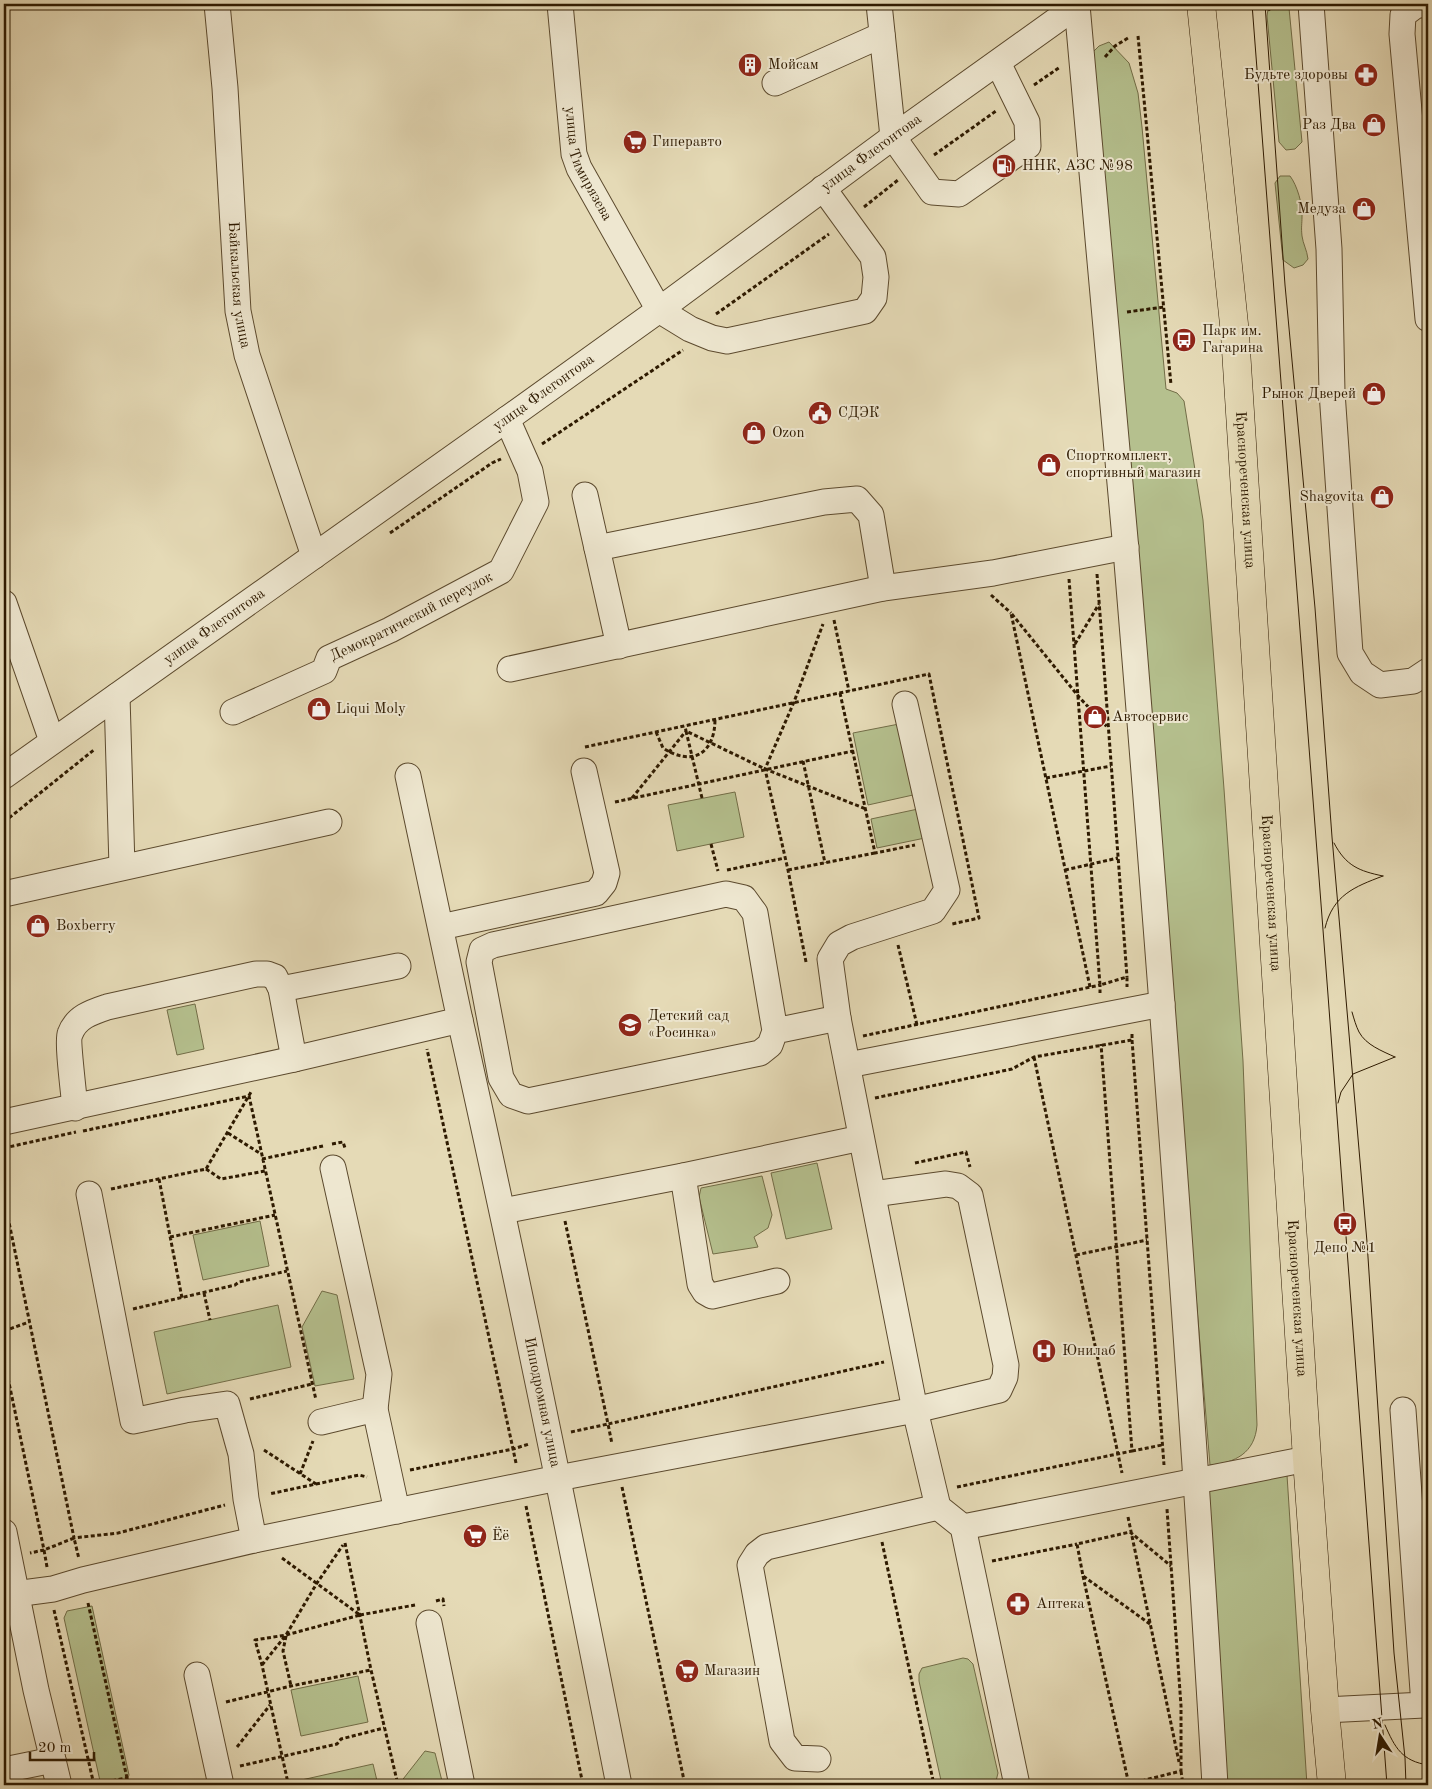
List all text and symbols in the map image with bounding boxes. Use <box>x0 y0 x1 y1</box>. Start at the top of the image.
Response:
building icon: Мойсам <box>737 52 763 78</box>
place label: Мойсам <box>768 58 819 73</box>
pharmacy icon: Будьте здоровы <box>1353 62 1379 88</box>
place label: Будьте здоровы <box>1244 68 1348 83</box>
street label: улица Тимирязева <box>562 106 615 224</box>
street label: улица Флегонтова <box>819 111 925 195</box>
shop icon: Раз Два <box>1361 112 1387 138</box>
place label: Раз Два <box>1302 118 1357 133</box>
supermarket icon: Гиперавто <box>622 129 648 155</box>
place label: Гиперавто <box>652 135 722 150</box>
fuel station icon: ННК, АЗС №98 <box>991 153 1017 179</box>
place label: ННК, АЗС №98 <box>1022 159 1133 174</box>
shop icon: Медуза <box>1351 196 1377 222</box>
place label: Медуза <box>1297 202 1347 217</box>
street label: Байкальская улица <box>225 221 253 350</box>
place label: Парк им. Гагарина <box>1202 324 1264 356</box>
bus stop icon: Парк им. Гагарина <box>1171 327 1197 353</box>
street label: улица Флегонтова <box>490 351 597 434</box>
shop icon: Рынок Дверей <box>1361 381 1387 407</box>
place label: Рынок Дверей <box>1261 387 1356 402</box>
public building icon: СДЭК <box>807 400 833 426</box>
place label: СДЭК <box>838 406 880 421</box>
street label: Краснореченская улица <box>1232 411 1258 570</box>
shop icon: Ozon <box>741 420 767 446</box>
place label: Ozon <box>772 426 805 441</box>
place label: Спорткомплект, спортивный магазин <box>1066 449 1201 481</box>
shop icon: Спорткомплект, спортивный магазин <box>1036 452 1062 478</box>
shop icon: Shagovita <box>1369 484 1395 510</box>
place label: Shagovita <box>1300 490 1365 505</box>
street label: Демократический переулок <box>328 569 496 664</box>
street label: улица Флегонтова <box>161 585 268 668</box>
shop icon: Liqui Moly <box>306 696 332 722</box>
place label: Liqui Moly <box>336 702 406 717</box>
shop icon: Автосервис <box>1082 704 1108 730</box>
place label: Автосервис <box>1112 710 1189 725</box>
street label: Краснореченская улица <box>1258 814 1283 973</box>
shop icon: Boxberry <box>25 913 51 939</box>
place label: Boxberry <box>56 919 116 934</box>
place label: Детский сад «Росинка» <box>648 1009 729 1041</box>
school or university icon: Детский сад «Росинка» <box>617 1012 643 1038</box>
bus stop icon: Депо №1 <box>1332 1211 1358 1237</box>
street label: Краснореченская улица <box>1284 1219 1309 1378</box>
place label: Депо №1 <box>1314 1241 1376 1256</box>
street label: Ипподромная улица <box>521 1336 563 1469</box>
hospital icon: Юнилаб <box>1031 1338 1057 1364</box>
place label: Юнилаб <box>1062 1344 1116 1359</box>
supermarket icon: Ёё <box>462 1523 488 1549</box>
place label: Ёё <box>492 1526 509 1544</box>
pharmacy icon: Аптека <box>1005 1591 1031 1617</box>
place label: Аптека <box>1036 1597 1085 1612</box>
supermarket icon: Магазин <box>674 1658 700 1684</box>
place label: Магазин <box>704 1664 760 1679</box>
north arrow <box>1354 1712 1404 1762</box>
text: N <box>1371 1716 1384 1732</box>
scale bar <box>30 1729 94 1761</box>
text: 20 m <box>38 1741 72 1756</box>

